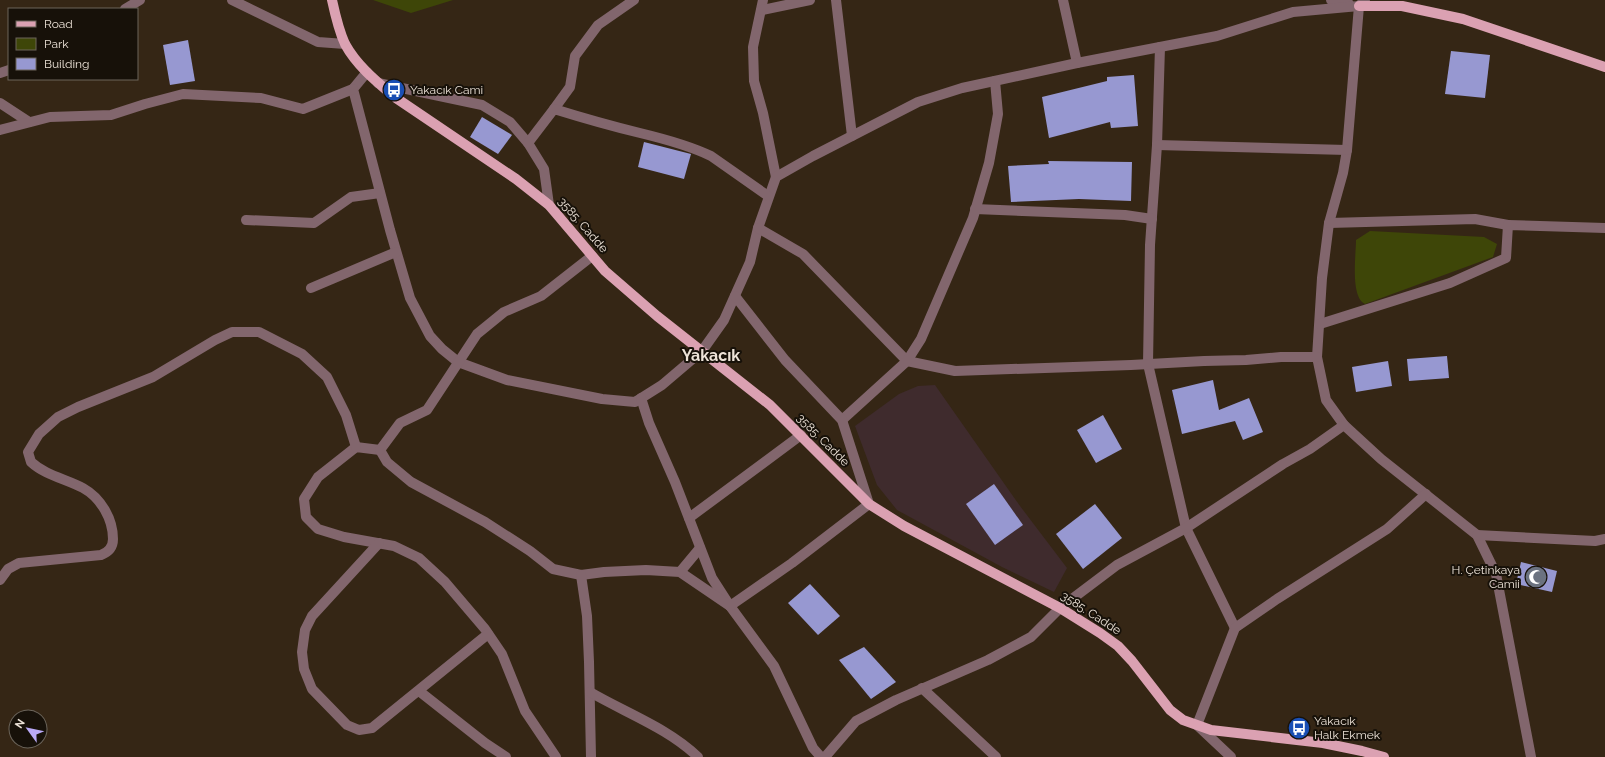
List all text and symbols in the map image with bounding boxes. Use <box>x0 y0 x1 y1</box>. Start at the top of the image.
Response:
legend <box>8 8 138 80</box>
text: Road <box>44 17 73 31</box>
text: Park <box>44 37 69 51</box>
text: Building <box>44 57 90 71</box>
bus stop icon: Yakacık Cami <box>381 77 407 103</box>
place label: Yakacık Cami <box>410 83 483 97</box>
street label: 3585. Cadde <box>555 194 611 256</box>
district label: Yakacık <box>682 346 740 365</box>
street label: 3585. Cadde <box>794 411 852 469</box>
place label: H. Çetinkaya Camii <box>1451 563 1520 591</box>
mosque icon: H. Çetinkaya Camii <box>1523 564 1549 590</box>
street label: 3585. Cadde <box>1058 588 1124 638</box>
north arrow <box>8 709 48 749</box>
place label: Yakacık Halk Ekmek <box>1314 714 1381 742</box>
bus stop icon: Yakacık Halk Ekmek <box>1286 715 1312 741</box>
text: N <box>12 717 28 731</box>

